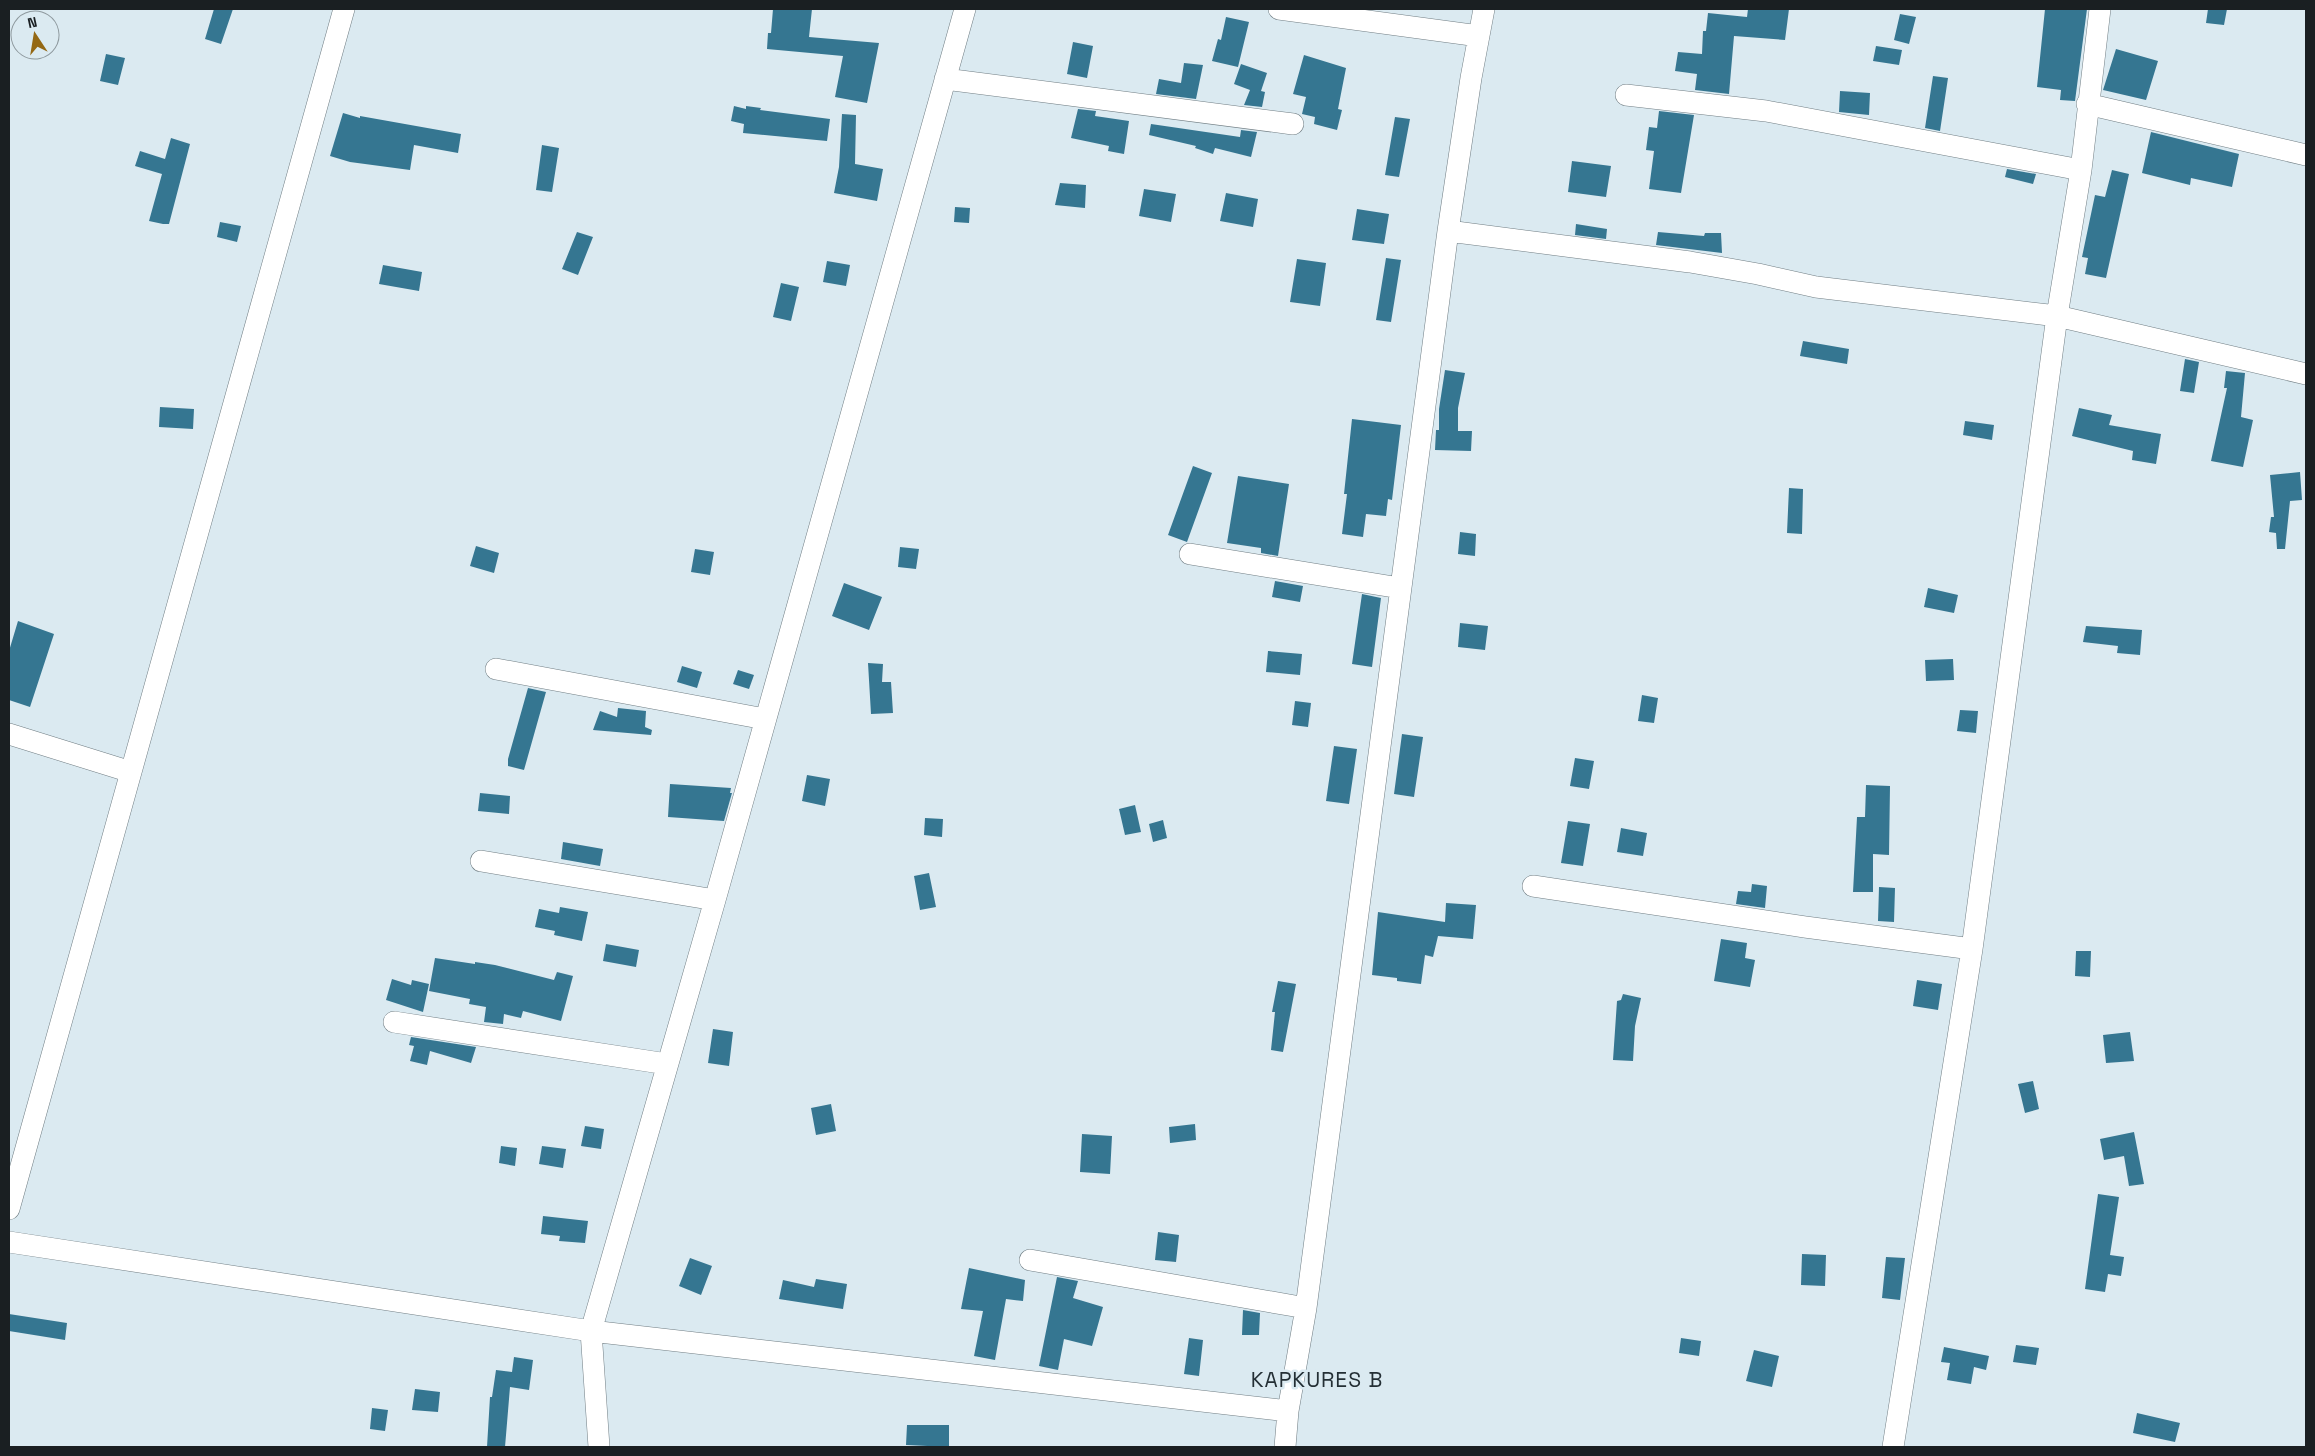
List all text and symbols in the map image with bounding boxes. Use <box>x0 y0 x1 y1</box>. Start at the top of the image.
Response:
north arrow <box>10 10 60 60</box>
text: N <box>26 13 39 32</box>
district label: KAPKURES B <box>1251 1366 1383 1393</box>

